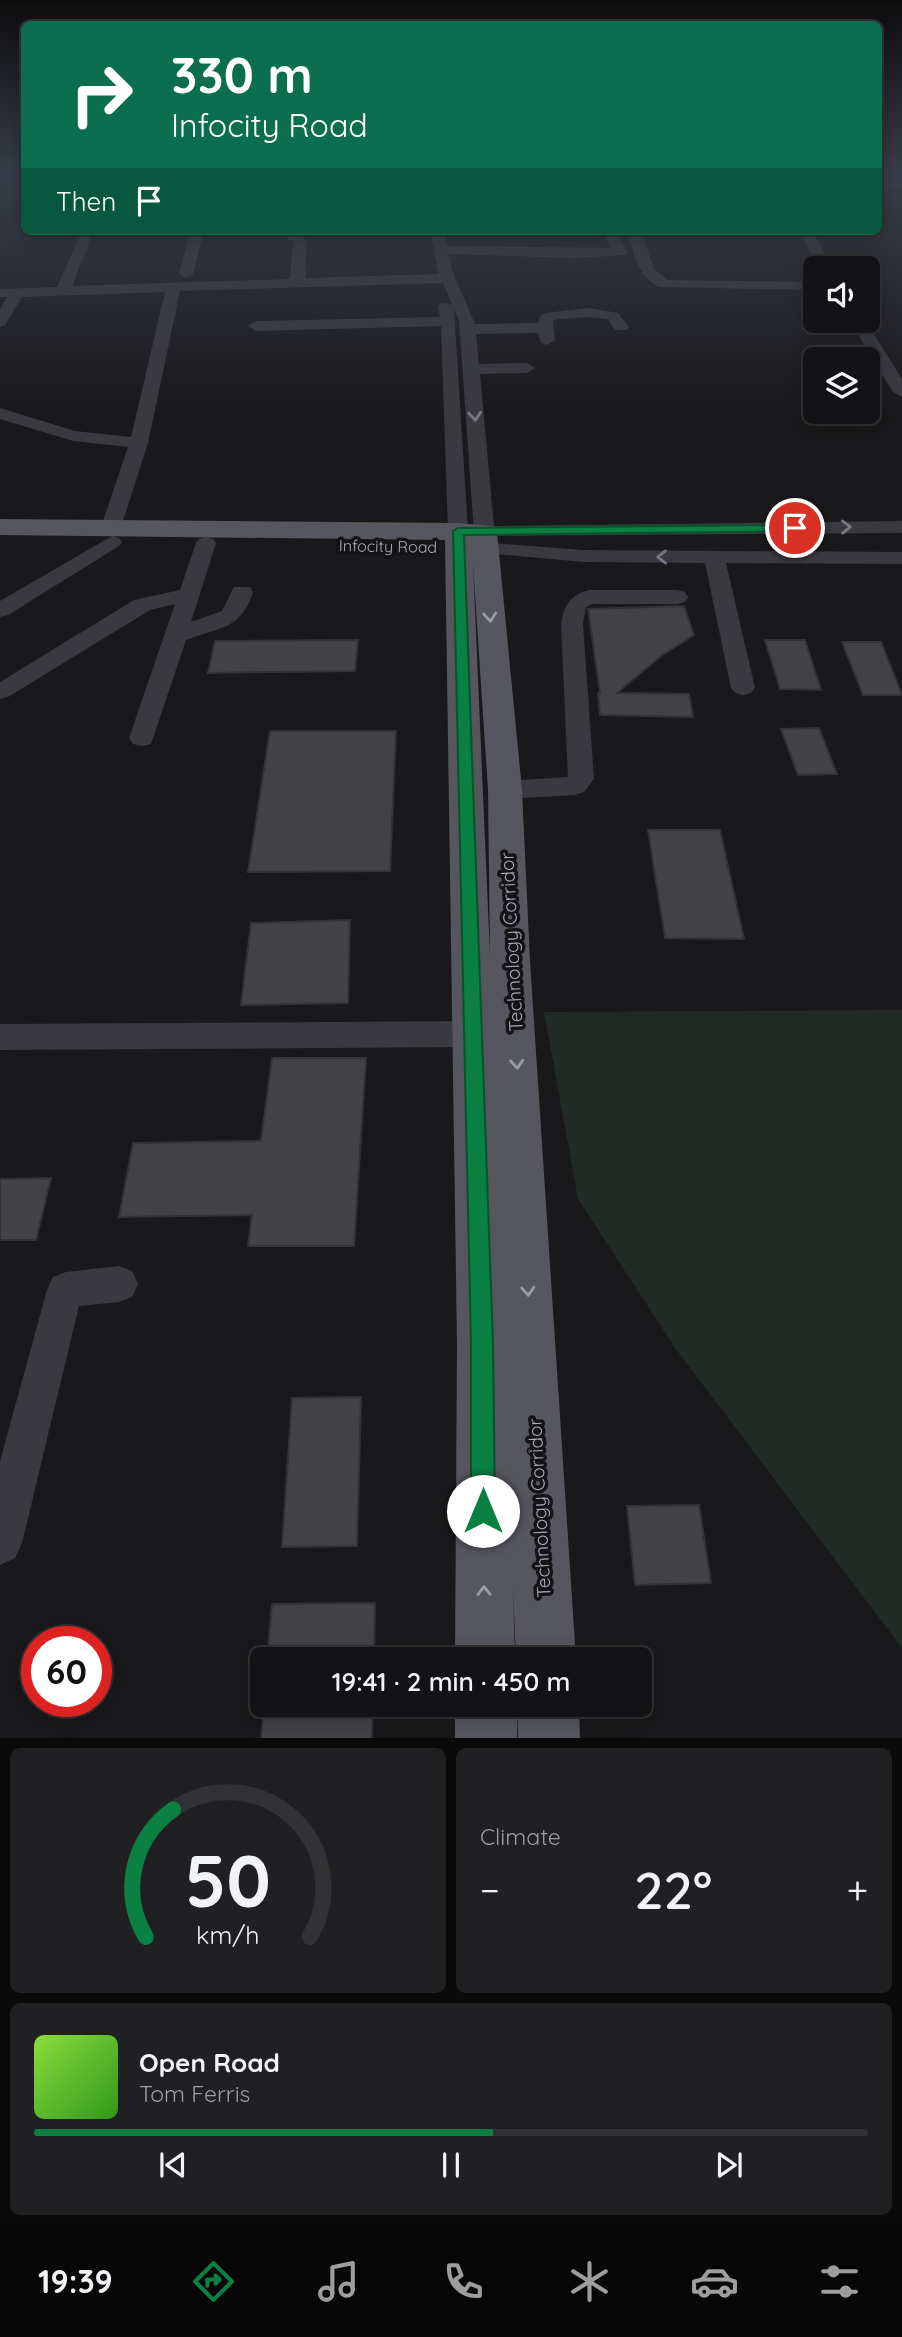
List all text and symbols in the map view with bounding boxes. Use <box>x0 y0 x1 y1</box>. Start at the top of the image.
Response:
text: 330 m <box>171 44 313 105</box>
icon: right <box>56 49 147 140</box>
text: Infocity Road <box>171 105 368 145</box>
icon: arrive <box>130 182 168 220</box>
text: Then <box>56 185 116 218</box>
map controls <box>803 256 880 424</box>
button: sound <box>803 256 880 333</box>
button: layers <box>803 347 880 424</box>
one-way arrow <box>467 411 482 422</box>
pin <box>765 498 825 558</box>
icon: arrive <box>776 509 814 547</box>
one-way arrow <box>841 520 852 535</box>
street label: Infocity Road <box>339 535 437 557</box>
one-way arrow <box>657 549 668 564</box>
one-way arrow <box>482 611 497 622</box>
street label: Technology Corridor <box>494 851 528 1032</box>
one-way arrow <box>509 1058 524 1069</box>
one-way arrow <box>521 1286 536 1297</box>
street label: Technology Corridor <box>522 1417 556 1598</box>
position arrow <box>446 1474 520 1548</box>
one-way arrow <box>476 1585 491 1596</box>
speed limit sign: 60 <box>21 1626 112 1717</box>
text: 19:41 · 2 min · 450 m <box>332 1665 570 1698</box>
text: Climate <box>480 1822 561 1851</box>
text: 50 <box>185 1834 271 1925</box>
text: 22° <box>634 1857 712 1922</box>
text: − <box>480 1866 500 1914</box>
text: + <box>847 1866 868 1914</box>
text: km/h <box>196 1918 260 1949</box>
text: Open Road <box>139 2046 280 2079</box>
text: Tom Ferris <box>139 2079 250 2108</box>
icon: previous <box>154 2146 192 2184</box>
icon: pause <box>432 2146 470 2184</box>
icon: next <box>710 2146 748 2184</box>
icon: directions <box>189 2257 238 2306</box>
icon: music <box>314 2257 363 2306</box>
icon: phone <box>439 2257 488 2306</box>
icon: climate <box>565 2257 614 2306</box>
icon: car <box>690 2257 739 2306</box>
icon: filters <box>815 2257 864 2306</box>
text: 19:39 <box>38 2261 113 2301</box>

